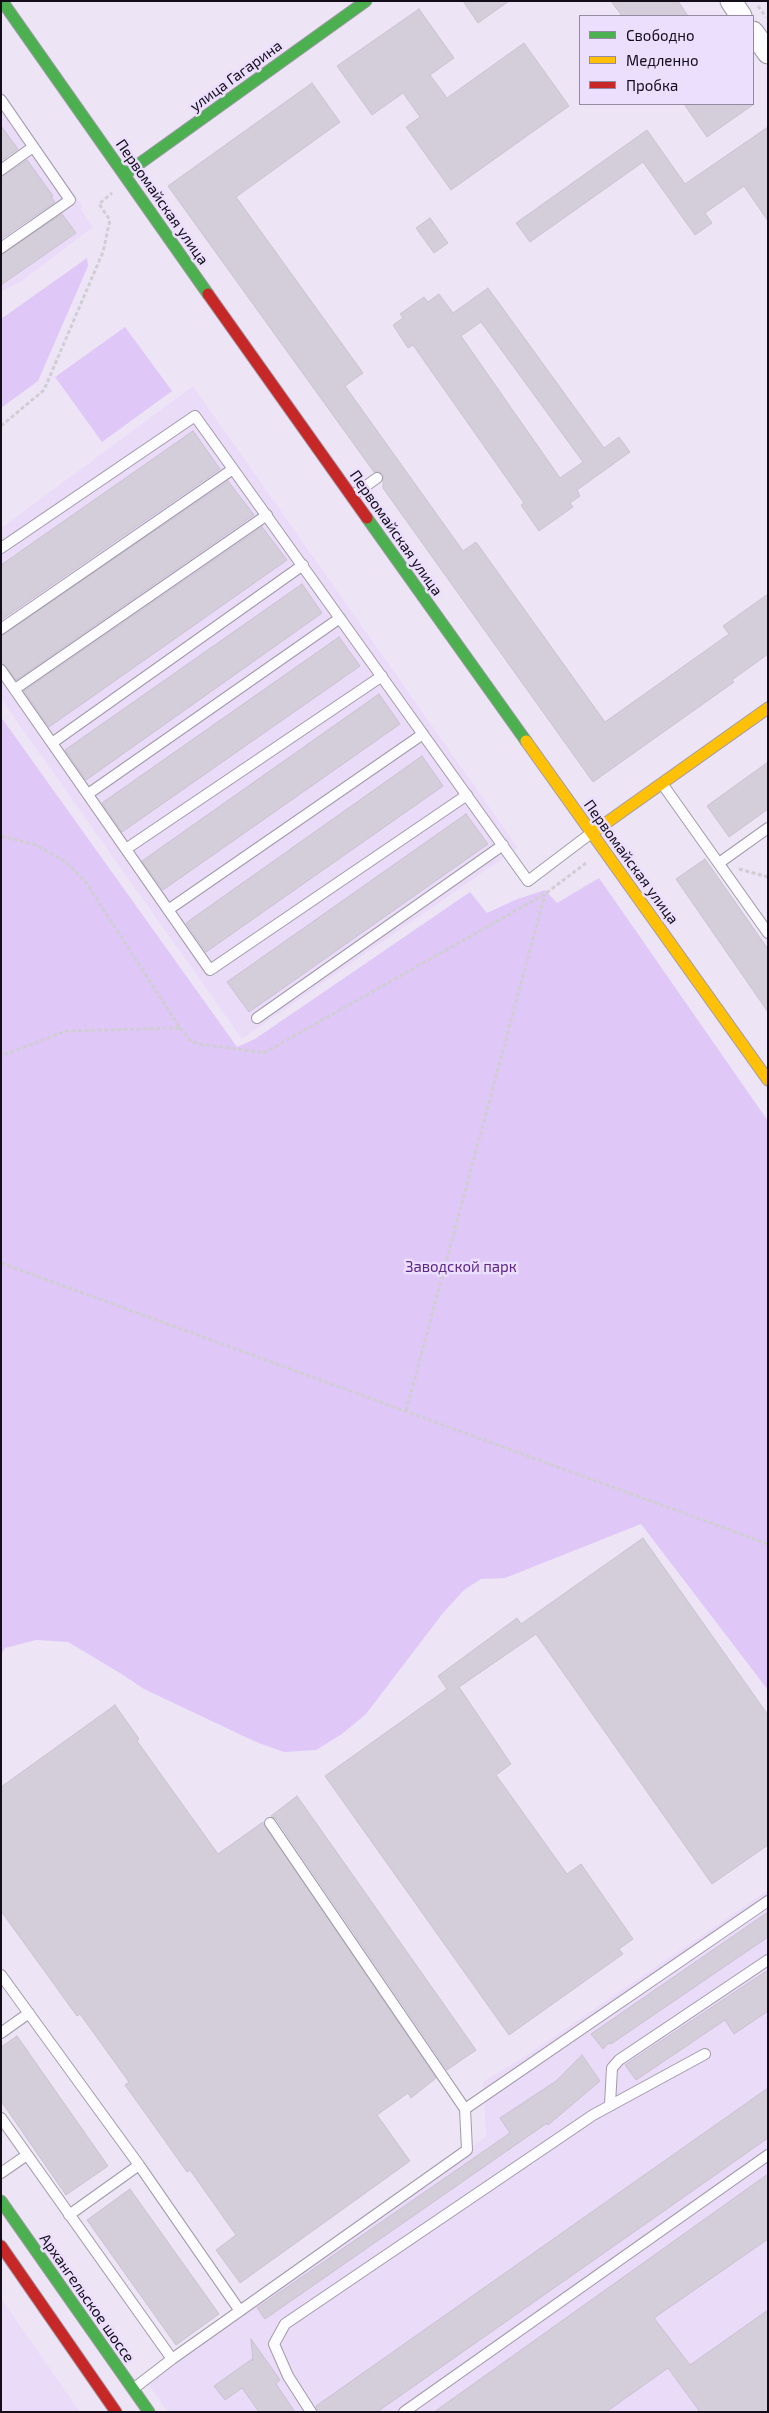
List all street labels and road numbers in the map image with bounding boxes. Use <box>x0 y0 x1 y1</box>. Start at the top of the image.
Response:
street label: улица Гагарина <box>186 37 286 115</box>
street label: Первомайская улица <box>112 136 212 268</box>
street label: Первомайская улица <box>346 467 446 599</box>
street label: Первомайская улица <box>580 796 682 928</box>
street label: Архангельское шоссе <box>36 2230 138 2366</box>

